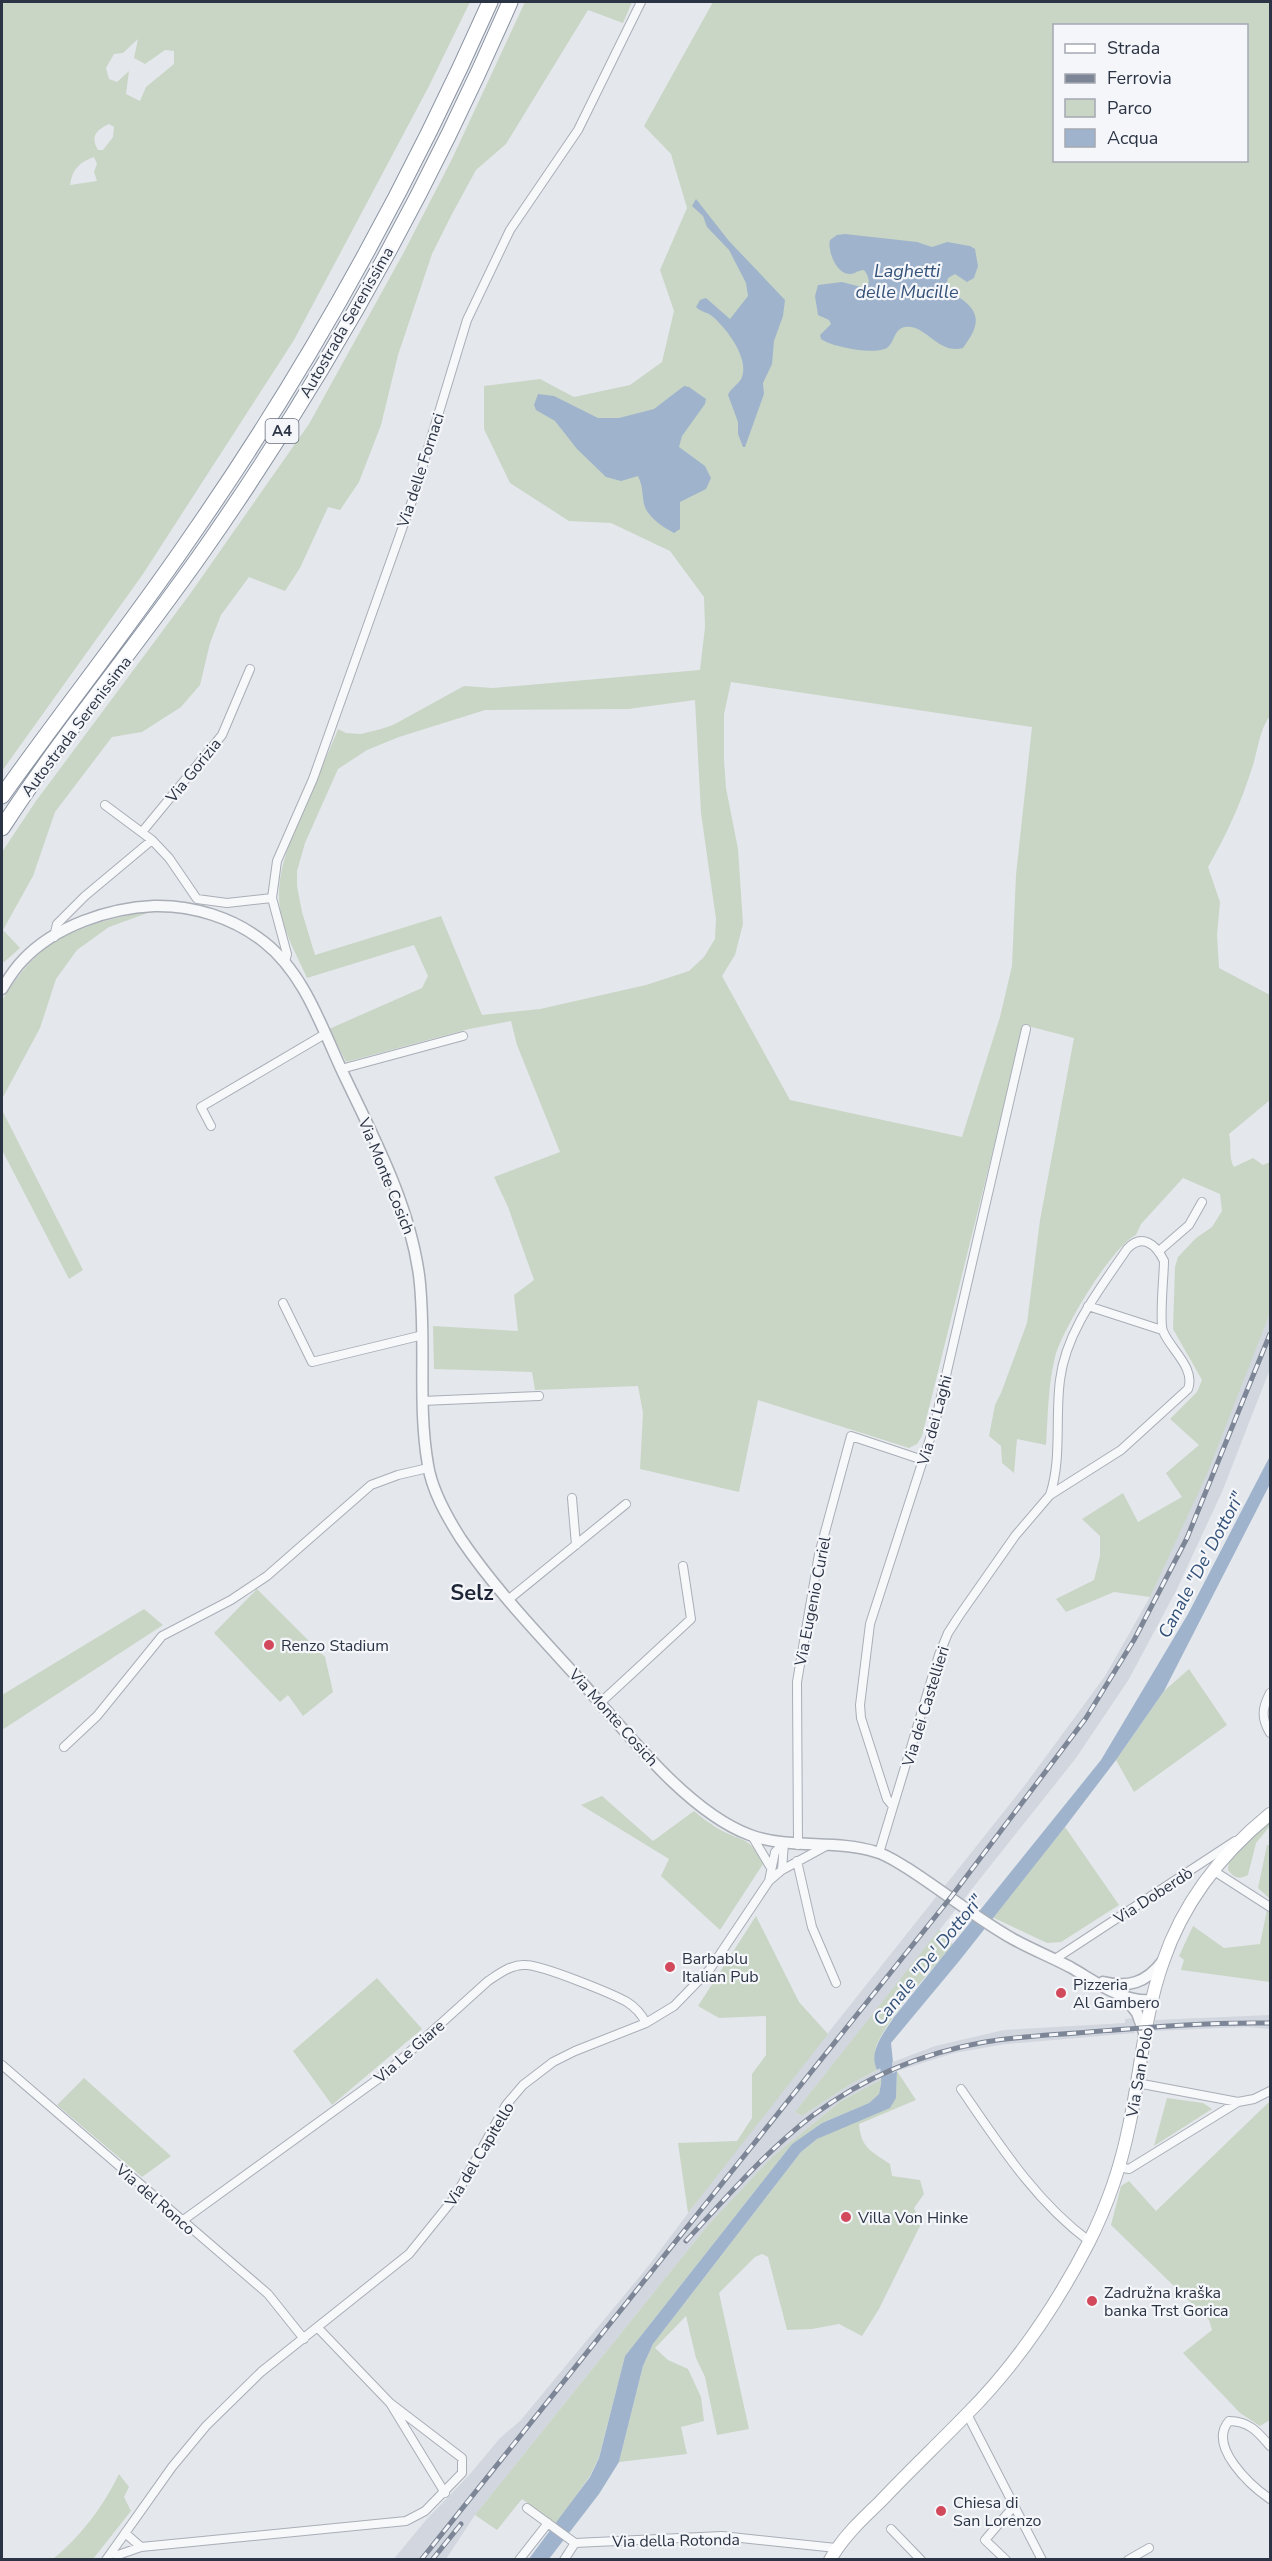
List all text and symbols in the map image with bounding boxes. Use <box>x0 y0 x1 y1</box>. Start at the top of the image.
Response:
legend <box>1053 24 1248 162</box>
text: Strada <box>1107 36 1160 60</box>
text: Ferrovia <box>1107 66 1172 90</box>
text: Parco <box>1107 96 1152 120</box>
text: Acqua <box>1107 126 1158 150</box>
street label: Autostrada Serenissima <box>295 243 399 402</box>
water label: Laghetti delle Mucille <box>856 259 959 304</box>
street label: Via delle Fornaci <box>392 410 450 531</box>
road number: A4 <box>266 419 298 443</box>
street label: Autostrada Serenissima <box>17 652 137 801</box>
street label: Via Gorizia <box>160 734 227 808</box>
street label: Via Monte Cosich <box>352 1114 420 1238</box>
street label: Via dei Laghi <box>912 1373 958 1469</box>
water label: Canale "De' Dottori" <box>1152 1487 1250 1642</box>
street label: Via Eugenio Curiel <box>789 1534 836 1669</box>
district label: Selz <box>450 1578 494 1608</box>
place label: Renzo Stadium <box>281 1635 389 1657</box>
marker: Renzo Stadium <box>262 1638 276 1652</box>
street label: Via dei Castellieri <box>897 1643 955 1770</box>
street label: Via Monte Cosich <box>563 1663 663 1771</box>
street label: Via Doberdò <box>1109 1862 1197 1930</box>
water label: Canale "De' Dottori" <box>868 1889 989 2031</box>
place label: Barbablu Italian Pub <box>682 1948 759 1988</box>
marker: Barbablu Italian Pub <box>663 1960 677 1974</box>
place label: Pizzeria Al Gambero <box>1073 1974 1160 2014</box>
marker: Pizzeria Al Gambero <box>1054 1986 1068 2000</box>
street label: Via Le Giare <box>369 2015 450 2089</box>
street label: Via San Polo <box>1121 2025 1159 2120</box>
street label: Via del Capitello <box>439 2098 520 2212</box>
street label: Via del Ronco <box>110 2158 200 2240</box>
place label: Villa Von Hinke <box>857 2207 968 2229</box>
marker: Villa Von Hinke <box>839 2210 853 2224</box>
place label: Zadružna kraška banka Trst Gorica <box>1104 2282 1229 2322</box>
marker: Zadružna kraška banka Trst Gorica <box>1085 2294 1099 2308</box>
place label: Chiesa di San Lorenzo <box>953 2492 1041 2532</box>
marker: Chiesa di San Lorenzo <box>934 2504 948 2518</box>
street label: Via della Rotonda <box>611 2529 740 2553</box>

